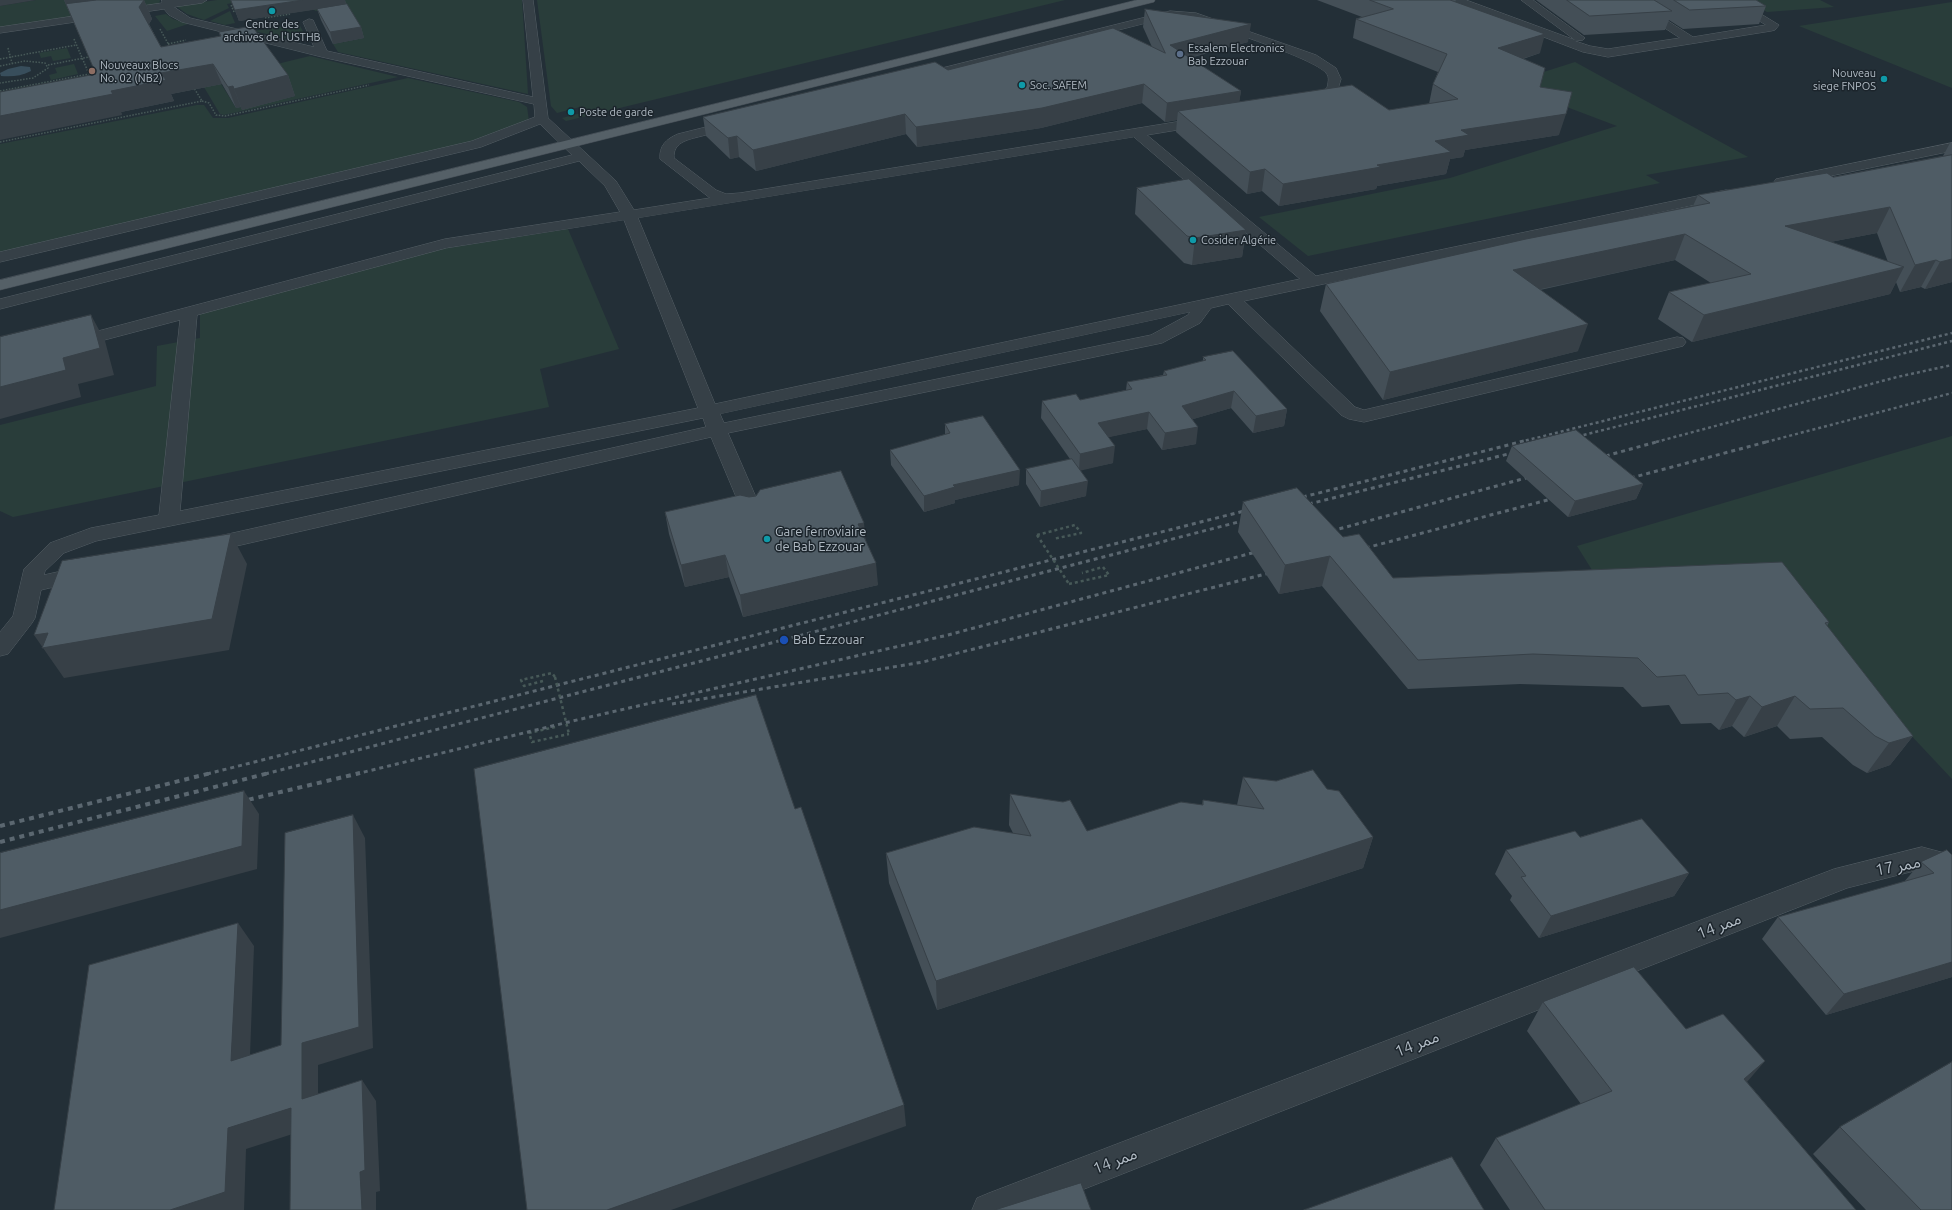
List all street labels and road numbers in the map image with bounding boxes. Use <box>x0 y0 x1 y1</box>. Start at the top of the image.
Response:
street label: ممر 17 <box>1874 852 1922 880</box>
street label: ممر 14 <box>1694 909 1744 943</box>
street label: ممر 14 <box>1392 1027 1442 1061</box>
street label: ممر 14 <box>1090 1144 1140 1178</box>

